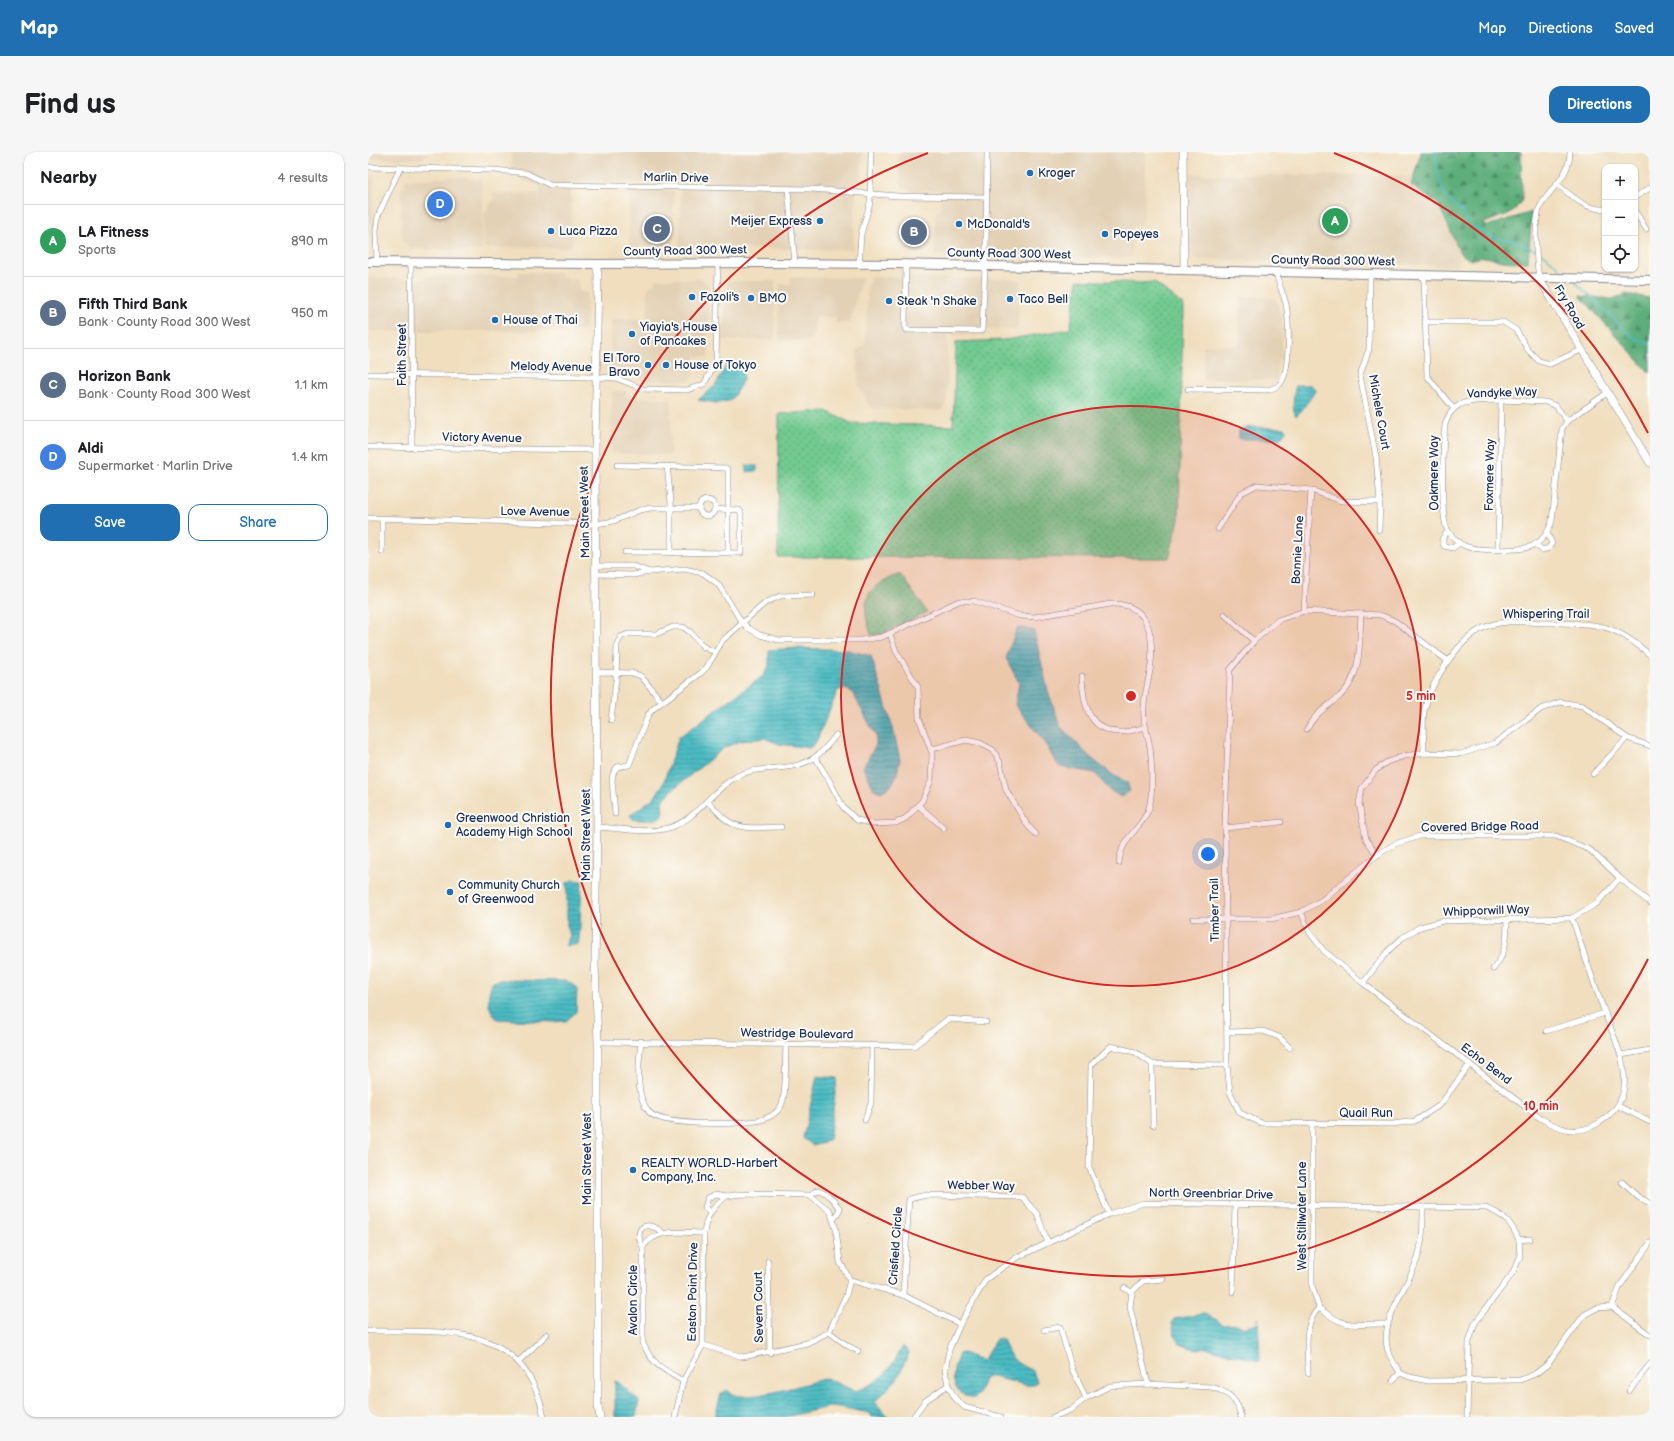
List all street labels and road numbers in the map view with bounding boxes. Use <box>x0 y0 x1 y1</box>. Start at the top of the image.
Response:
street label: Marlin Drive <box>643 170 709 186</box>
street label: County Road 300 West <box>623 242 747 260</box>
street label: County Road 300 West <box>947 245 1071 263</box>
street label: County Road 300 West <box>1271 252 1395 270</box>
street label: Fry Road <box>1550 282 1588 332</box>
street label: Faith Street <box>395 323 410 386</box>
street label: Melody Avenue <box>510 359 592 375</box>
street label: Michele Court <box>1365 373 1393 451</box>
street label: Vandyke Way <box>1467 384 1538 402</box>
street label: Victory Avenue <box>442 430 522 446</box>
street label: Oakmere Way <box>1427 435 1442 511</box>
street label: Foxmere Way <box>1482 438 1498 511</box>
street label: Main Street West <box>577 465 593 558</box>
street label: Love Avenue <box>500 504 570 520</box>
street label: Bonnie Lane <box>1289 515 1307 585</box>
street label: Whispering Trail <box>1503 607 1589 622</box>
street label: Main Street West <box>579 788 594 881</box>
street label: Covered Bridge Road <box>1421 818 1539 836</box>
street label: Timber Trail <box>1207 878 1223 942</box>
street label: Whipporwill Way <box>1443 902 1530 920</box>
street label: Westridge Boulevard <box>740 1026 854 1042</box>
street label: Echo Bend <box>1458 1040 1515 1088</box>
street label: Quail Run <box>1339 1106 1393 1121</box>
street label: Main Street West <box>580 1112 595 1205</box>
street label: West Stillwater Lane <box>1295 1161 1310 1271</box>
street label: Webber Way <box>947 1178 1015 1194</box>
street label: North Greenbriar Drive <box>1149 1185 1273 1203</box>
street label: Crisfield Circle <box>886 1206 906 1286</box>
street label: Easton Point Drive <box>685 1242 701 1342</box>
street label: Avalon Circle <box>626 1265 641 1335</box>
street label: Severn Court <box>751 1271 767 1343</box>

